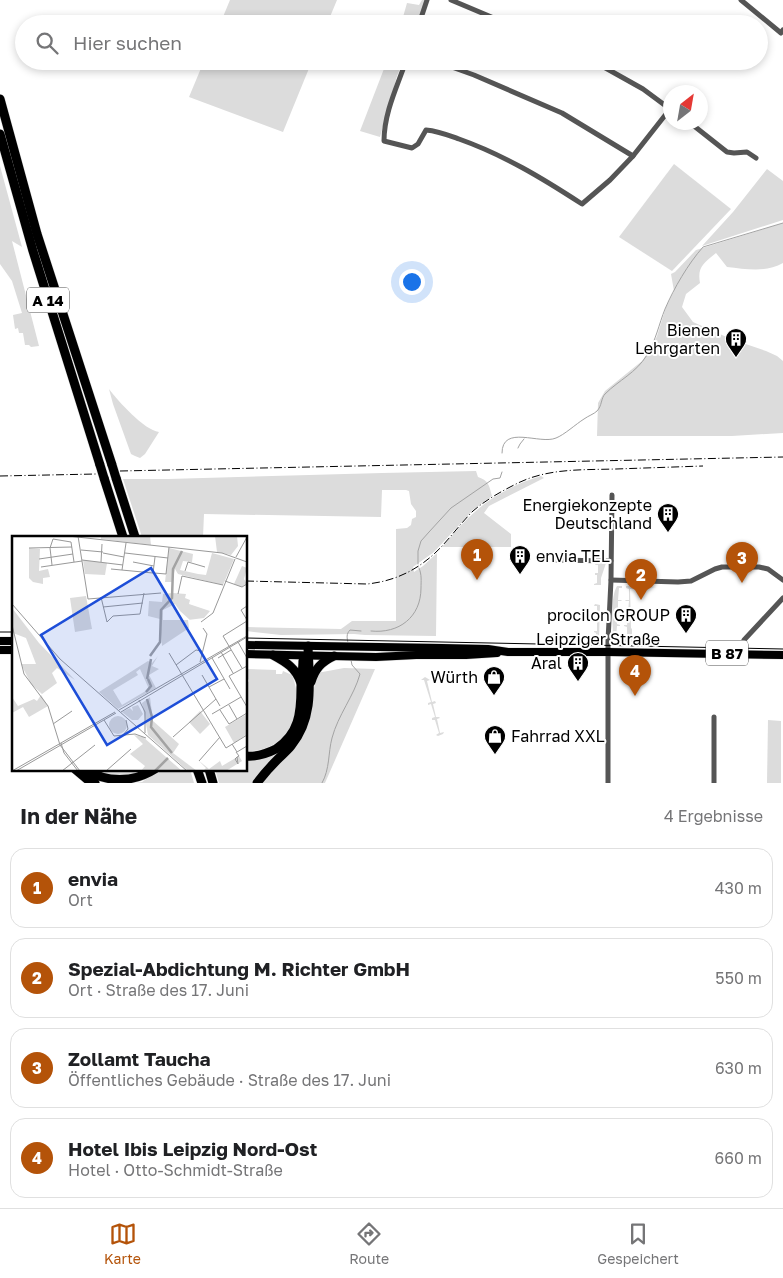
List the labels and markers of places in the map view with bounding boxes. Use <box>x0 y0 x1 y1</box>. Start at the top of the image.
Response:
place label: Bienen Lehrgarten <box>635 320 720 358</box>
building icon: Bienen Lehrgarten <box>724 327 748 358</box>
place label: Energiekonzepte Deutschland <box>523 495 652 533</box>
building icon: Energiekonzepte Deutschland <box>656 502 680 533</box>
pin: 1 <box>461 539 493 580</box>
pin: 3 <box>726 542 758 583</box>
building icon: envia TEL <box>508 544 532 575</box>
place label: envia TEL <box>536 546 610 566</box>
pin: 2 <box>625 559 657 600</box>
building icon: procilon GROUP <box>674 603 698 634</box>
place label: procilon GROUP <box>547 605 670 625</box>
building icon: Aral <box>566 651 590 682</box>
place label: Aral <box>531 653 562 673</box>
pin: 4 <box>619 655 651 696</box>
shop icon: Würth <box>482 665 506 696</box>
place label: Würth <box>430 667 478 687</box>
shop icon: Fahrrad XXL <box>483 724 507 755</box>
place label: Fahrrad XXL <box>511 726 605 746</box>

